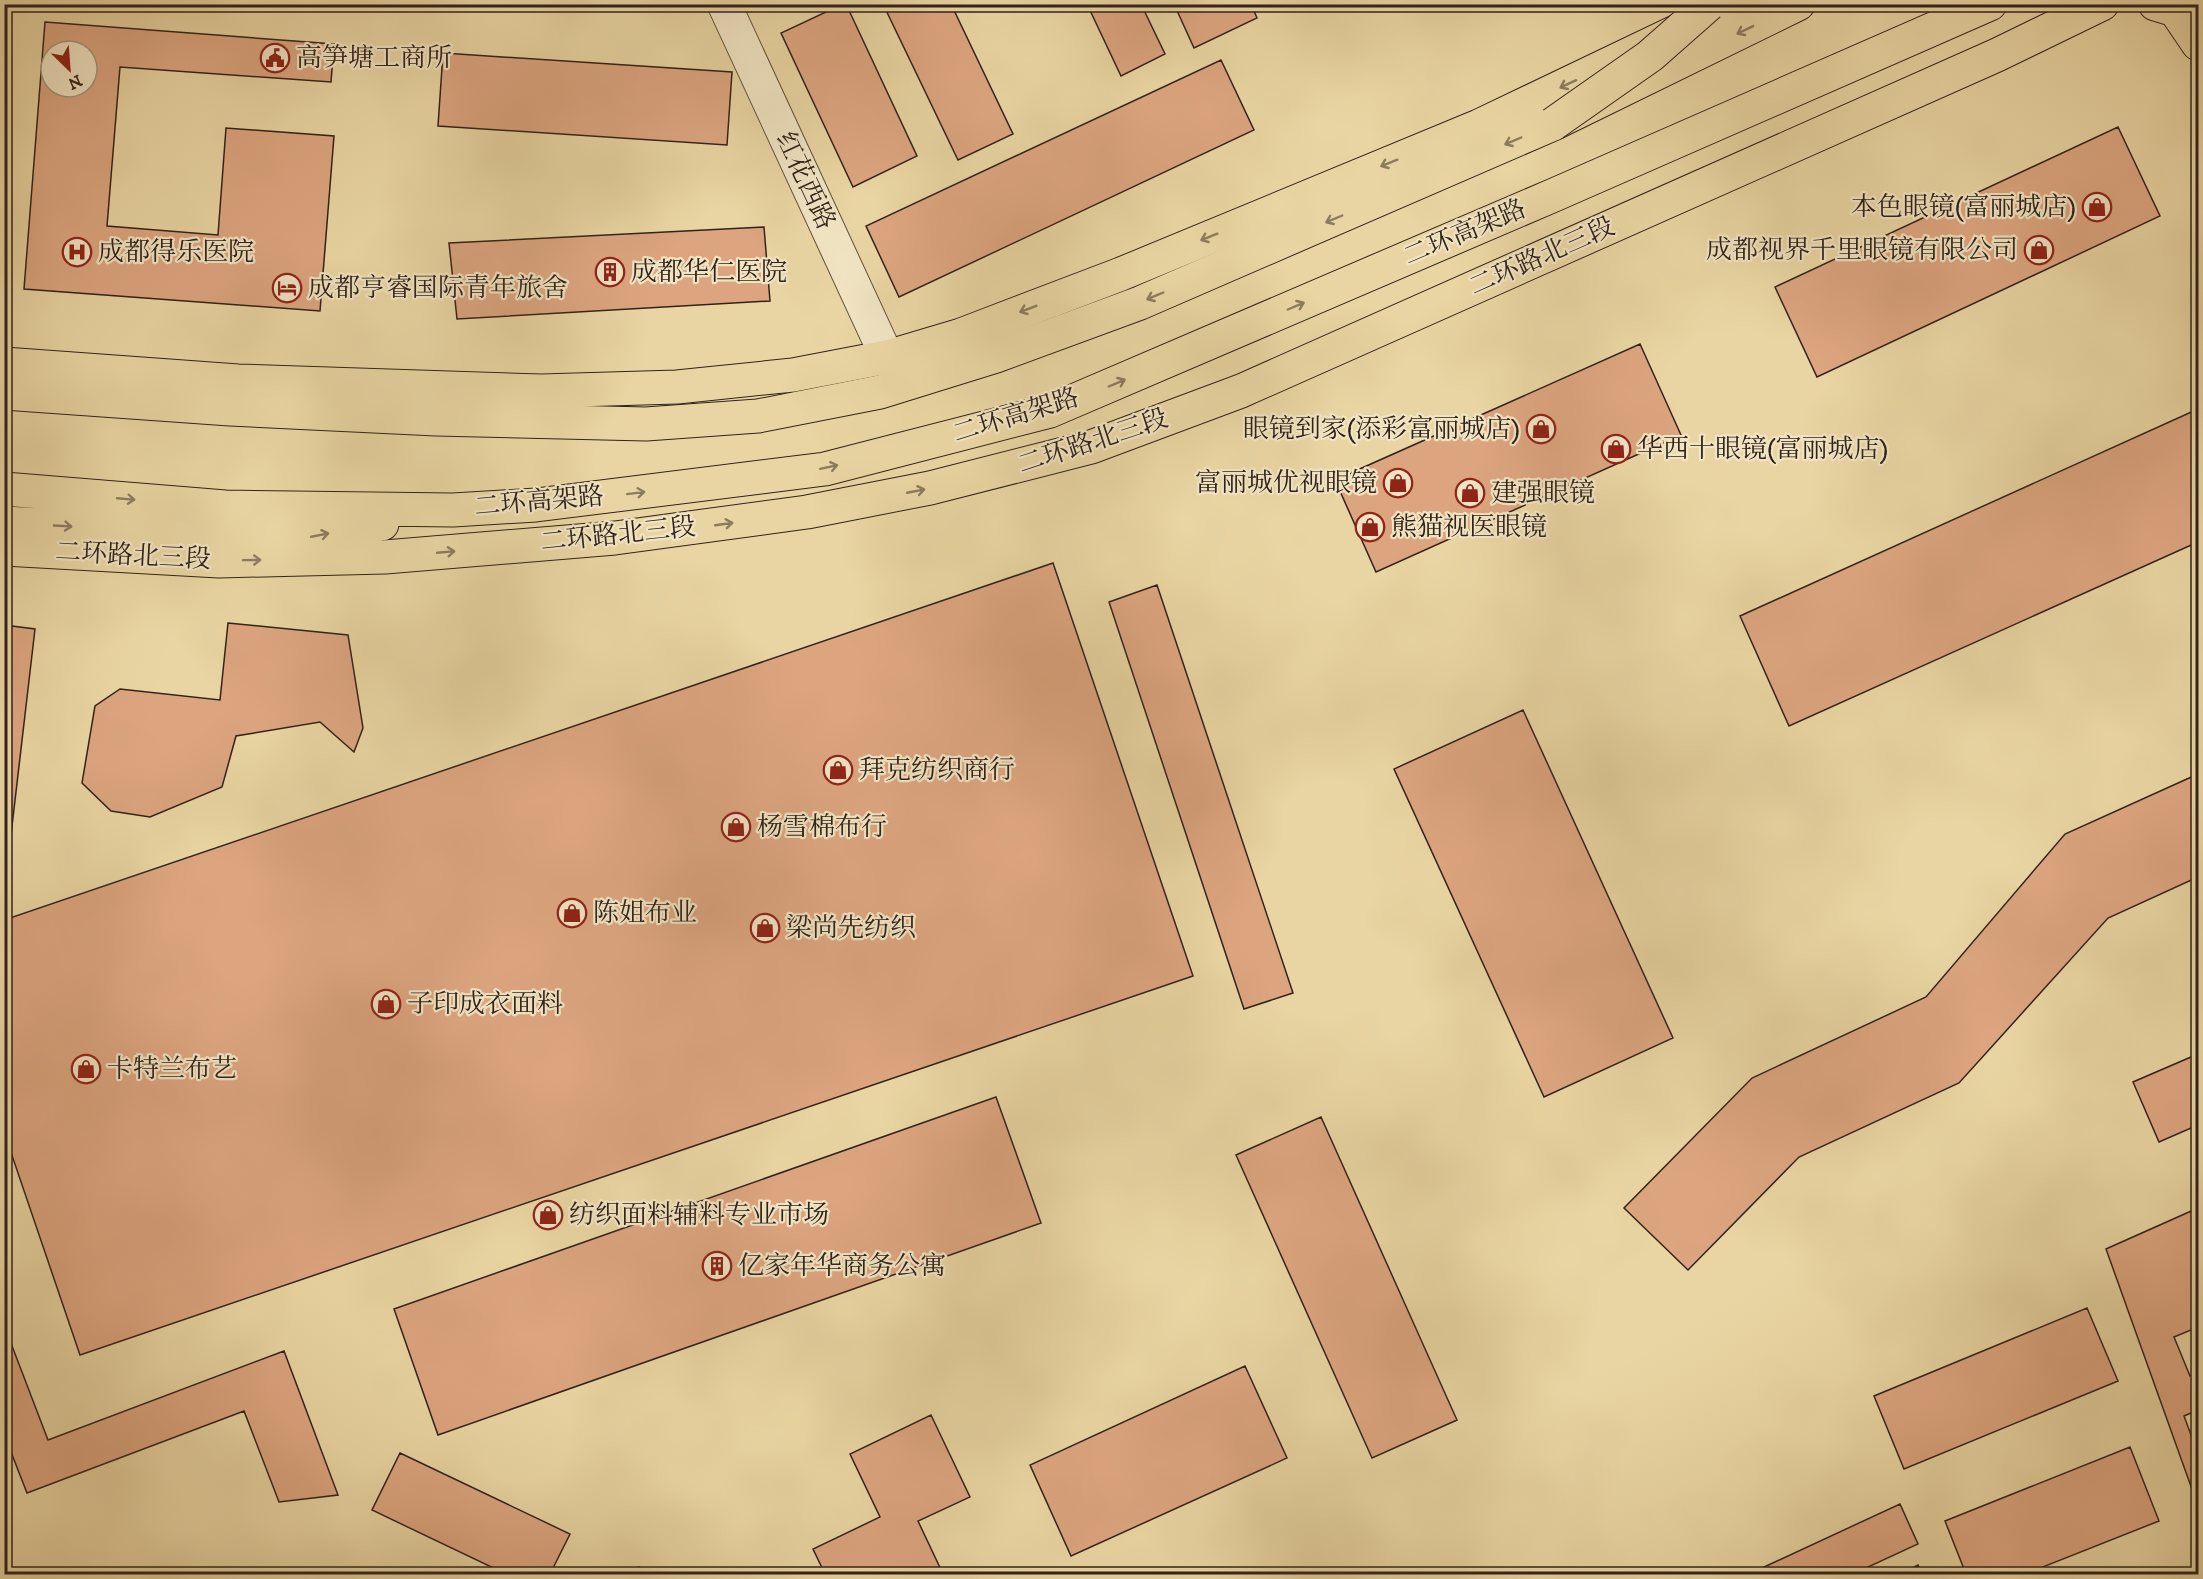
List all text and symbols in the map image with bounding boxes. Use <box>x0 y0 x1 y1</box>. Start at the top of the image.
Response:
one-way arrow <box>1737 24 1755 36</box>
north arrow <box>39 39 99 99</box>
public building icon: 高笋塘工商所 <box>259 42 291 74</box>
place label: 高笋塘工商所 <box>296 42 452 75</box>
text: N <box>65 70 85 94</box>
one-way arrow <box>1559 78 1577 90</box>
street label: 红花西路 <box>768 127 842 235</box>
one-way arrow <box>1504 136 1523 147</box>
one-way arrow <box>1381 158 1399 169</box>
place label: 本色眼镜(富丽城店) <box>1851 191 2076 224</box>
shop icon: 本色眼镜(富丽城店) <box>2081 191 2113 223</box>
street label: 二环高架路 <box>1399 192 1531 274</box>
street label: 二环路北三段 <box>1464 210 1620 304</box>
one-way arrow <box>1325 214 1344 225</box>
one-way arrow <box>1200 232 1219 243</box>
place label: 成都视界千里眼镜有限公司 <box>1706 234 2018 267</box>
shop icon: 成都视界千里眼镜有限公司 <box>2023 234 2055 266</box>
hospital icon: 成都得乐医院 <box>61 236 93 268</box>
place label: 成都得乐医院 <box>98 236 254 269</box>
building icon: 成都华仁医院 <box>594 256 626 288</box>
place label: 成都华仁医院 <box>631 256 787 289</box>
hotel icon: 成都亨睿国际青年旅舍 <box>271 272 303 304</box>
place label: 成都亨睿国际青年旅舍 <box>308 272 568 305</box>
one-way arrow <box>1146 292 1164 303</box>
one-way arrow <box>1286 300 1304 311</box>
one-way arrow <box>1019 305 1038 316</box>
one-way arrow <box>1107 376 1125 388</box>
street label: 二环高架路 <box>949 381 1083 451</box>
street label: 二环路北三段 <box>1014 402 1172 482</box>
place label: 眼镜到家(添彩富丽城店) <box>1243 413 1520 446</box>
shop icon: 眼镜到家(添彩富丽城店) <box>1525 413 1557 445</box>
shop icon: 华西十眼镜(富丽城店) <box>1600 433 1632 465</box>
place label: 华西十眼镜(富丽城店) <box>1637 433 1888 466</box>
one-way arrow <box>819 461 839 472</box>
place label: 富丽城优视眼镜 <box>1195 467 1377 500</box>
shop icon: 富丽城优视眼镜 <box>1382 467 1414 499</box>
shop icon: 建强眼镜 <box>1454 477 1486 509</box>
place label: 建强眼镜 <box>1491 477 1595 510</box>
street label: 二环高架路 <box>473 480 605 524</box>
one-way arrow <box>906 485 925 496</box>
one-way arrow <box>626 487 646 498</box>
one-way arrow <box>115 494 135 505</box>
street label: 二环路北三段 <box>539 510 697 560</box>
shop icon: 熊猫视医眼镜 <box>1354 511 1386 543</box>
place label: 熊猫视医眼镜 <box>1391 511 1547 544</box>
one-way arrow <box>713 518 733 529</box>
one-way arrow <box>52 521 72 532</box>
one-way arrow <box>310 529 330 540</box>
street label: 二环路北三段 <box>54 535 212 577</box>
one-way arrow <box>436 546 456 557</box>
one-way arrow <box>241 554 261 566</box>
shop icon: 拜克纺织商行 <box>822 754 854 786</box>
place label: 拜克纺织商行 <box>859 754 1015 787</box>
shop icon: 杨雪棉布行 <box>720 811 752 843</box>
place label: 杨雪棉布行 <box>757 811 887 844</box>
shop icon: 陈姐布业 <box>556 897 588 929</box>
place label: 陈姐布业 <box>593 897 697 930</box>
shop icon: 梁尚先纺织 <box>749 912 781 944</box>
place label: 梁尚先纺织 <box>786 912 916 945</box>
shop icon: 子印成衣面料 <box>370 988 402 1020</box>
place label: 子印成衣面料 <box>407 988 563 1021</box>
shop icon: 卡特兰布艺 <box>70 1053 102 1085</box>
place label: 卡特兰布艺 <box>107 1053 237 1086</box>
shop icon: 纺织面料辅料专业市场 <box>532 1199 564 1231</box>
place label: 纺织面料辅料专业市场 <box>569 1199 829 1232</box>
building icon: 亿家年华商务公寓 <box>701 1250 733 1282</box>
place label: 亿家年华商务公寓 <box>738 1250 946 1283</box>

